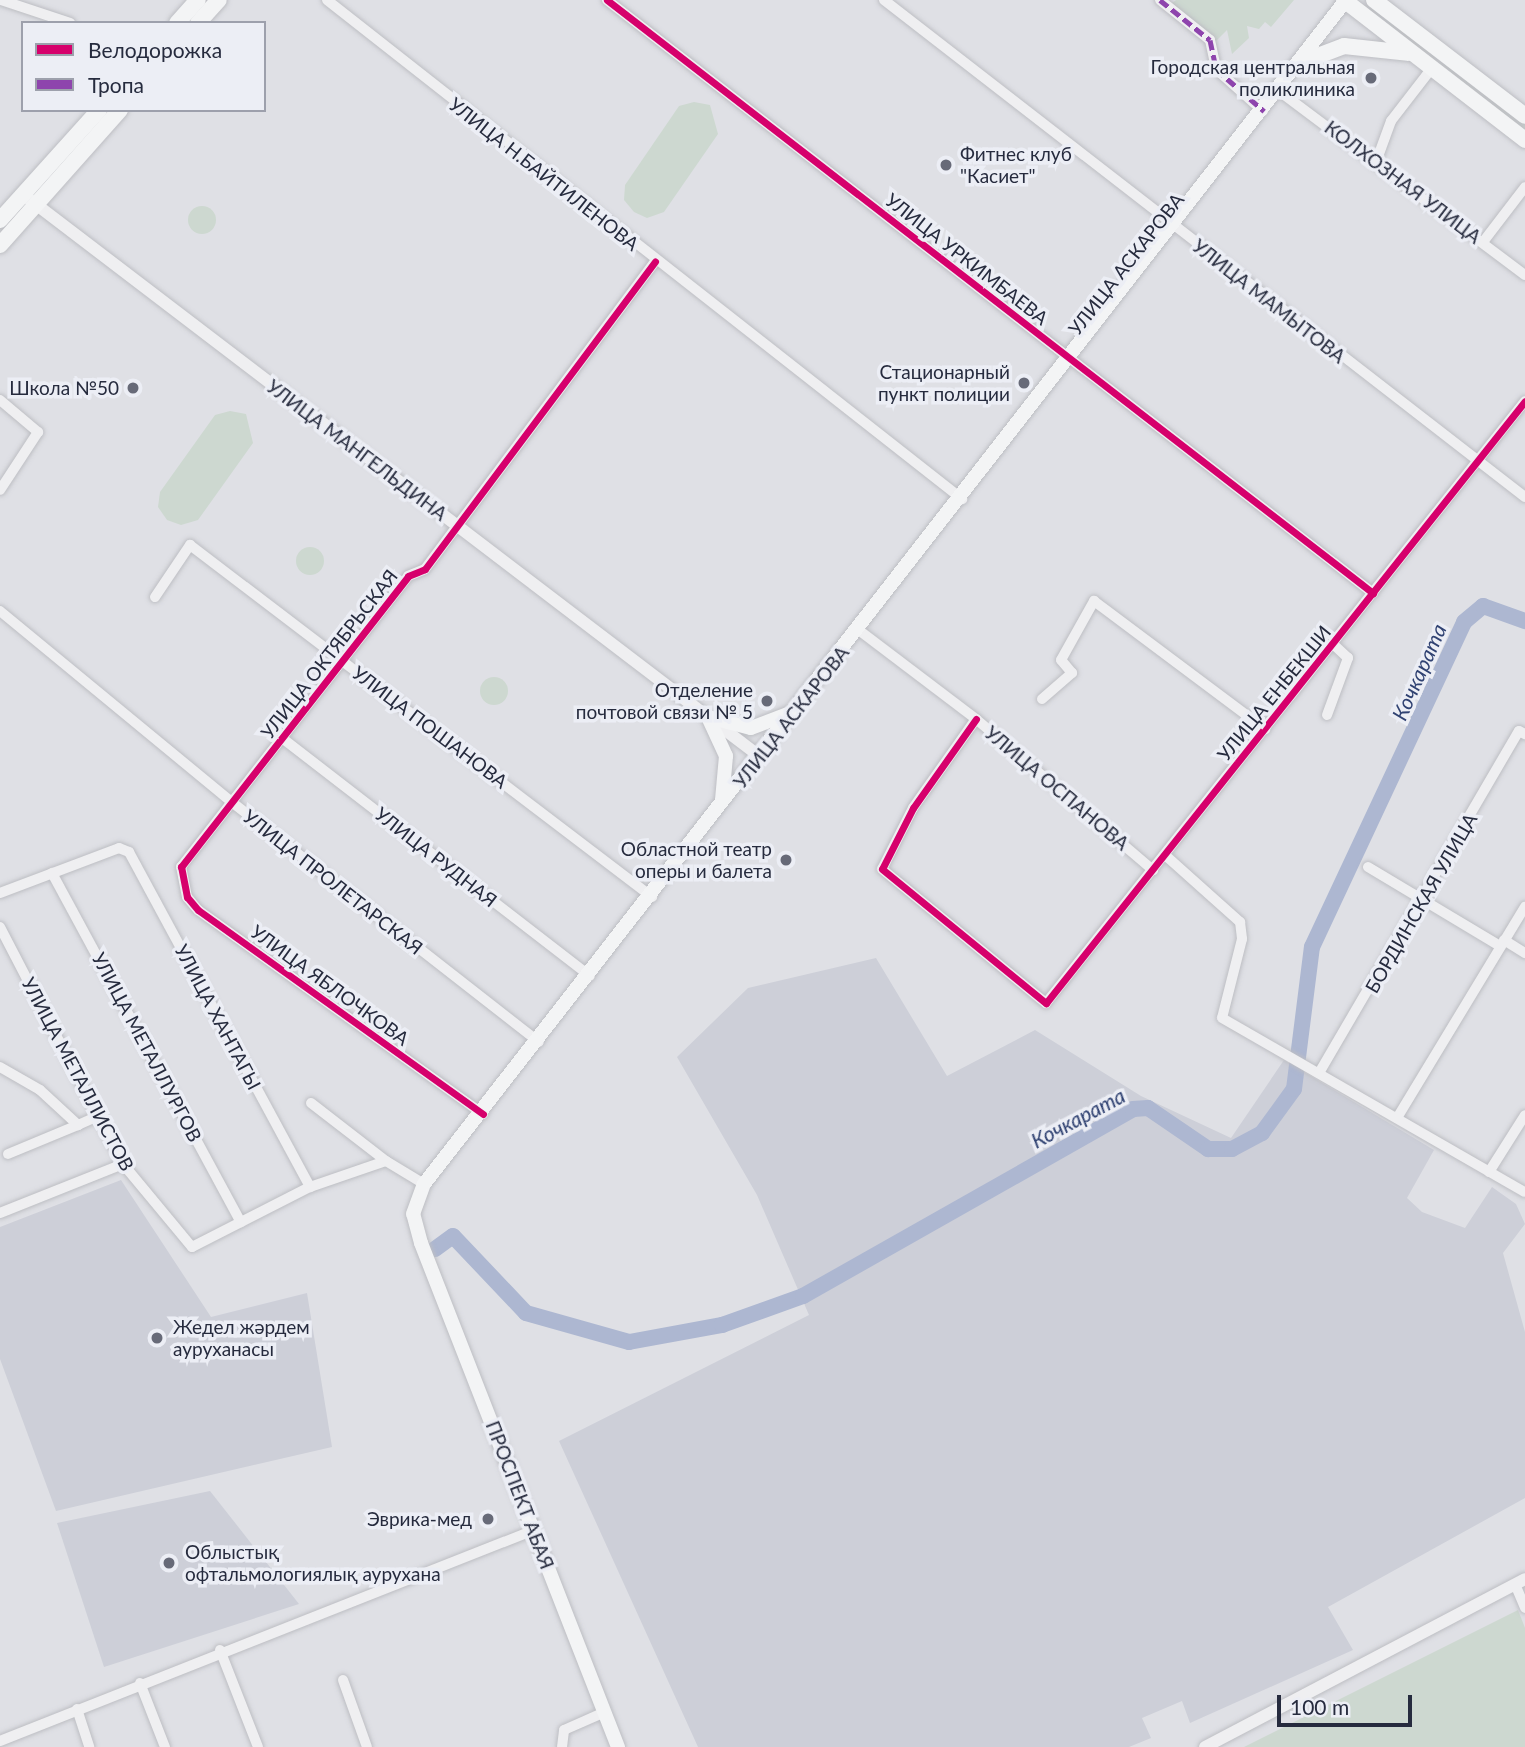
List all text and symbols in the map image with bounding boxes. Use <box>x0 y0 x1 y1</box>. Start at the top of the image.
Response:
legend <box>21 21 266 112</box>
text: Велодорожка <box>88 37 222 62</box>
place label: Городская центральная поликлиника <box>1151 56 1355 100</box>
marker: Городская центральная поликлиника <box>1361 68 1381 88</box>
text: Тропа <box>88 72 144 97</box>
street label: УЛИЦА Н.БАЙТИЛЕНОВА <box>445 93 643 255</box>
street label: КОЛХОЗНАЯ УЛИЦА <box>1320 116 1486 248</box>
place label: Фитнес клуб "Касиет" <box>960 143 1072 187</box>
marker: Фитнес клуб "Касиет" <box>938 157 954 173</box>
street label: УЛИЦА УРКИМБАЕВА <box>881 188 1053 330</box>
street label: УЛИЦА АСКАРОВА <box>1063 188 1189 340</box>
street label: УЛИЦА МАМЫТОВА <box>1188 234 1350 368</box>
place label: Стационарный пункт полиции <box>878 361 1010 405</box>
street label: УЛИЦА МАНГЕЛЬДИНА <box>262 375 452 525</box>
marker: Стационарный пункт полиции <box>1016 375 1032 391</box>
place label: Школа №50 <box>9 377 119 399</box>
marker: Школа №50 <box>125 380 141 396</box>
street label: УЛИЦА ОКТЯБРЬСКАЯ <box>256 565 402 743</box>
water label: Кочкарата <box>1387 620 1451 724</box>
street label: УЛИЦА ЕНБЕКШИ <box>1212 621 1336 765</box>
street label: УЛИЦА АСКАРОВА <box>728 641 854 793</box>
street label: УЛИЦА ПОШАНОВА <box>348 661 512 793</box>
place label: Отделение почтовой связи № 5 <box>576 679 753 723</box>
marker: Отделение почтовой связи № 5 <box>759 693 775 709</box>
street label: УЛИЦА ОСПАНОВА <box>980 721 1134 855</box>
street label: УЛИЦА РУДНАЯ <box>370 802 502 912</box>
street label: УЛИЦА ПРОЛЕТАРСКАЯ <box>239 805 427 959</box>
street label: БОРДИНСКАЯ УЛИЦА <box>1360 809 1482 997</box>
place label: Областной театр оперы и балета <box>621 838 772 882</box>
marker: Областной театр оперы и балета <box>778 852 794 868</box>
street label: УЛИЦА ЯБЛОЧКОВА <box>247 920 413 1050</box>
street label: УЛИЦА ХАНТАГЫ <box>170 940 266 1094</box>
street label: УЛИЦА МЕТАЛЛУРГОВ <box>87 948 207 1146</box>
street label: УЛИЦА МЕТАЛЛИСТОВ <box>17 973 139 1175</box>
water label: Кочкарата <box>1027 1083 1129 1153</box>
place label: Жедел жәрдем ауруханасы <box>173 1316 310 1360</box>
marker: Жедел жәрдем ауруханасы <box>147 1328 167 1348</box>
street label: ПРОСПЕКТ АБАЯ <box>481 1418 559 1572</box>
place label: Эврика-мед <box>367 1508 472 1530</box>
marker: Эврика-мед <box>478 1509 498 1529</box>
place label: Облыстық офтальмологиялық аурухана <box>185 1541 441 1585</box>
marker: Облыстық офтальмологиялық аурухана <box>159 1553 179 1573</box>
scale bar <box>1280 1680 1415 1724</box>
text: 100 m <box>1290 1694 1349 1719</box>

